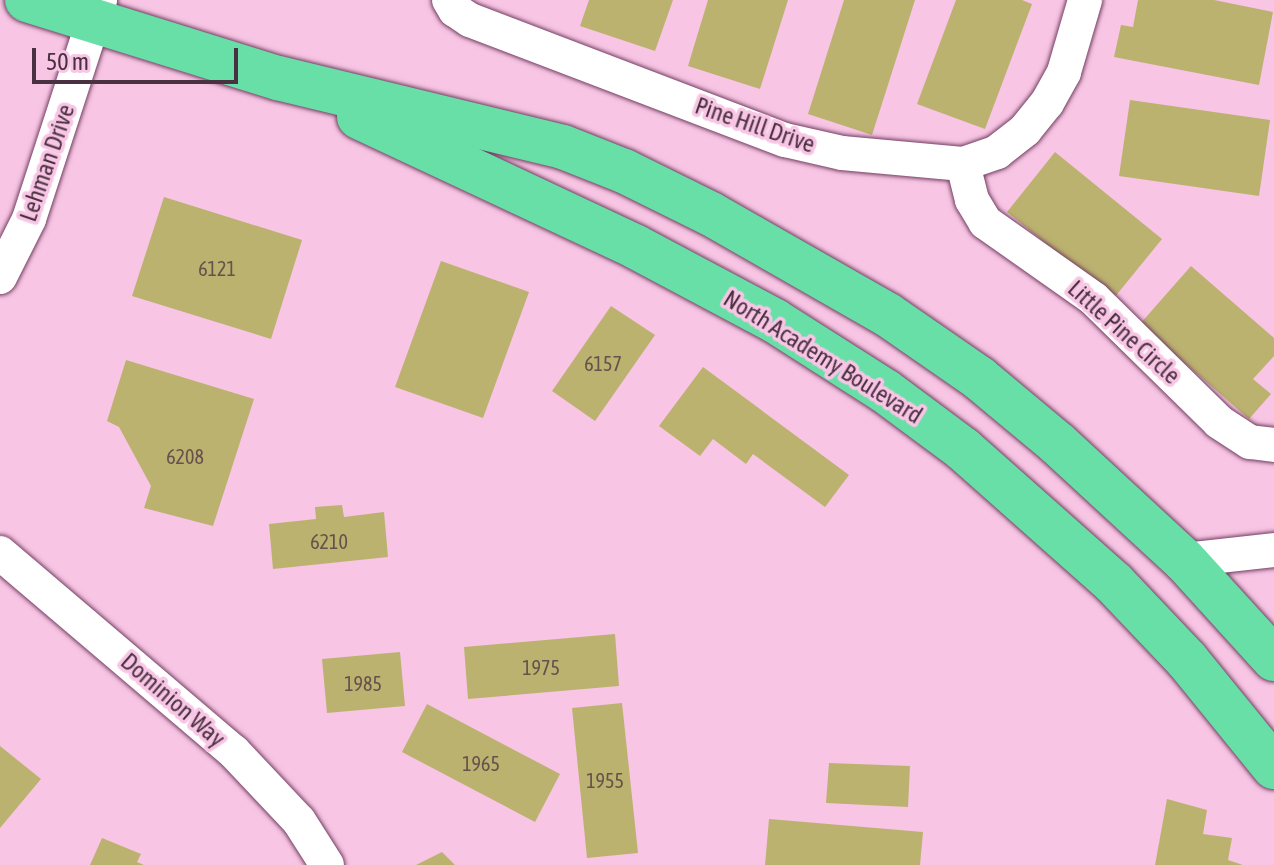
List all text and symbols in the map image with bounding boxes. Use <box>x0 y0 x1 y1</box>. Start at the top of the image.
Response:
scale bar <box>36 32 242 82</box>
text: 50 m <box>46 48 89 75</box>
street label: Pine Hill Drive <box>691 91 819 159</box>
street label: Lehman Drive <box>14 101 80 225</box>
house number: 6121 <box>198 256 236 280</box>
street label: Little Pine Circle <box>1062 274 1186 390</box>
street label: North Academy Boulevard <box>718 284 928 430</box>
house number: 6157 <box>584 351 622 375</box>
house number: 6208 <box>166 444 204 468</box>
house number: 6210 <box>310 529 348 553</box>
street label: Dominion Way <box>115 647 231 753</box>
house number: 1975 <box>522 655 560 679</box>
house number: 1985 <box>344 671 382 695</box>
house number: 1965 <box>462 751 500 775</box>
house number: 1955 <box>586 768 624 792</box>

